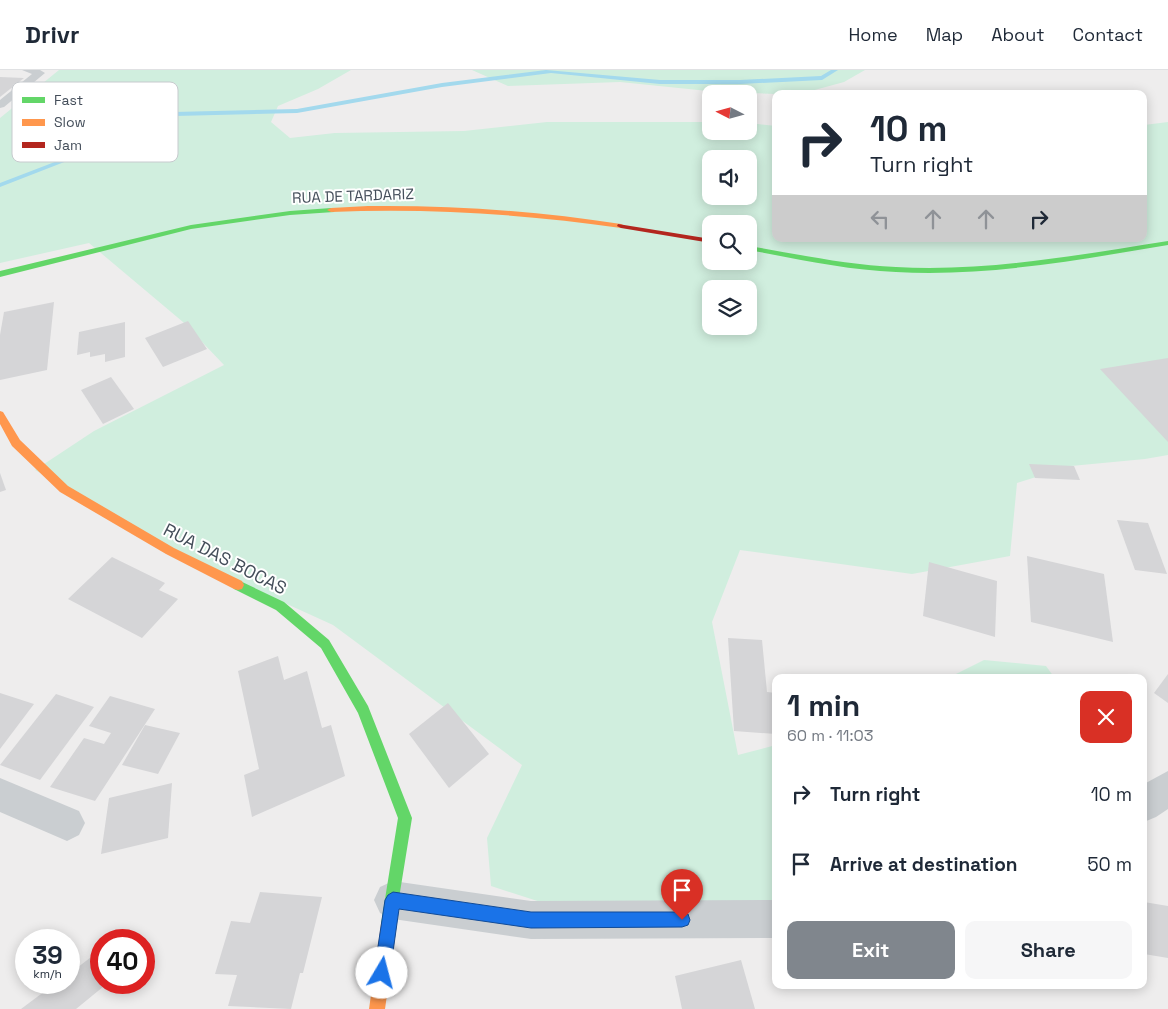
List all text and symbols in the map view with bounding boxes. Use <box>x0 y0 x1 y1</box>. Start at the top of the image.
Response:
text: Drivr <box>25 19 80 50</box>
text: Home <box>849 23 898 46</box>
text: Map <box>926 23 963 46</box>
text: About <box>991 23 1045 46</box>
text: Contact <box>1073 23 1143 46</box>
legend <box>12 82 178 162</box>
north arrow <box>702 85 758 140</box>
map controls <box>702 85 757 335</box>
text: Fast <box>54 91 83 109</box>
text: 10 m <box>870 107 947 151</box>
icon: right <box>787 110 852 175</box>
text: Slow <box>54 113 86 131</box>
text: Jam <box>54 136 82 154</box>
button: sound <box>702 150 757 205</box>
text: Turn right <box>870 150 973 178</box>
street label: RUA DE TARDARIZ <box>292 184 414 207</box>
icon: left <box>866 205 894 233</box>
icon: ahead <box>919 205 947 233</box>
icon: ahead <box>972 205 1000 233</box>
icon: right <box>1025 205 1053 233</box>
button: search <box>702 215 757 270</box>
button: layers <box>702 280 757 335</box>
street label: RUA DAS BOCAS <box>160 518 291 600</box>
text: 1 min <box>787 686 860 725</box>
button: close <box>1080 691 1132 743</box>
text: 60 m · 11:03 <box>787 725 873 746</box>
icon: right <box>787 780 815 808</box>
text: Turn right <box>830 782 920 807</box>
text: 10 m <box>1091 782 1132 807</box>
icon: arrive <box>787 850 815 878</box>
text: Arrive at destination <box>830 852 1018 877</box>
text: 50 m <box>1087 852 1132 877</box>
pin <box>661 869 703 920</box>
icon: arrive <box>668 876 696 904</box>
button: Exit <box>787 921 955 979</box>
button: Share <box>965 921 1132 979</box>
speed limit sign: 40 <box>90 929 155 994</box>
text: 39 <box>32 939 63 971</box>
position arrow <box>355 946 407 998</box>
text: km/h <box>33 966 62 982</box>

